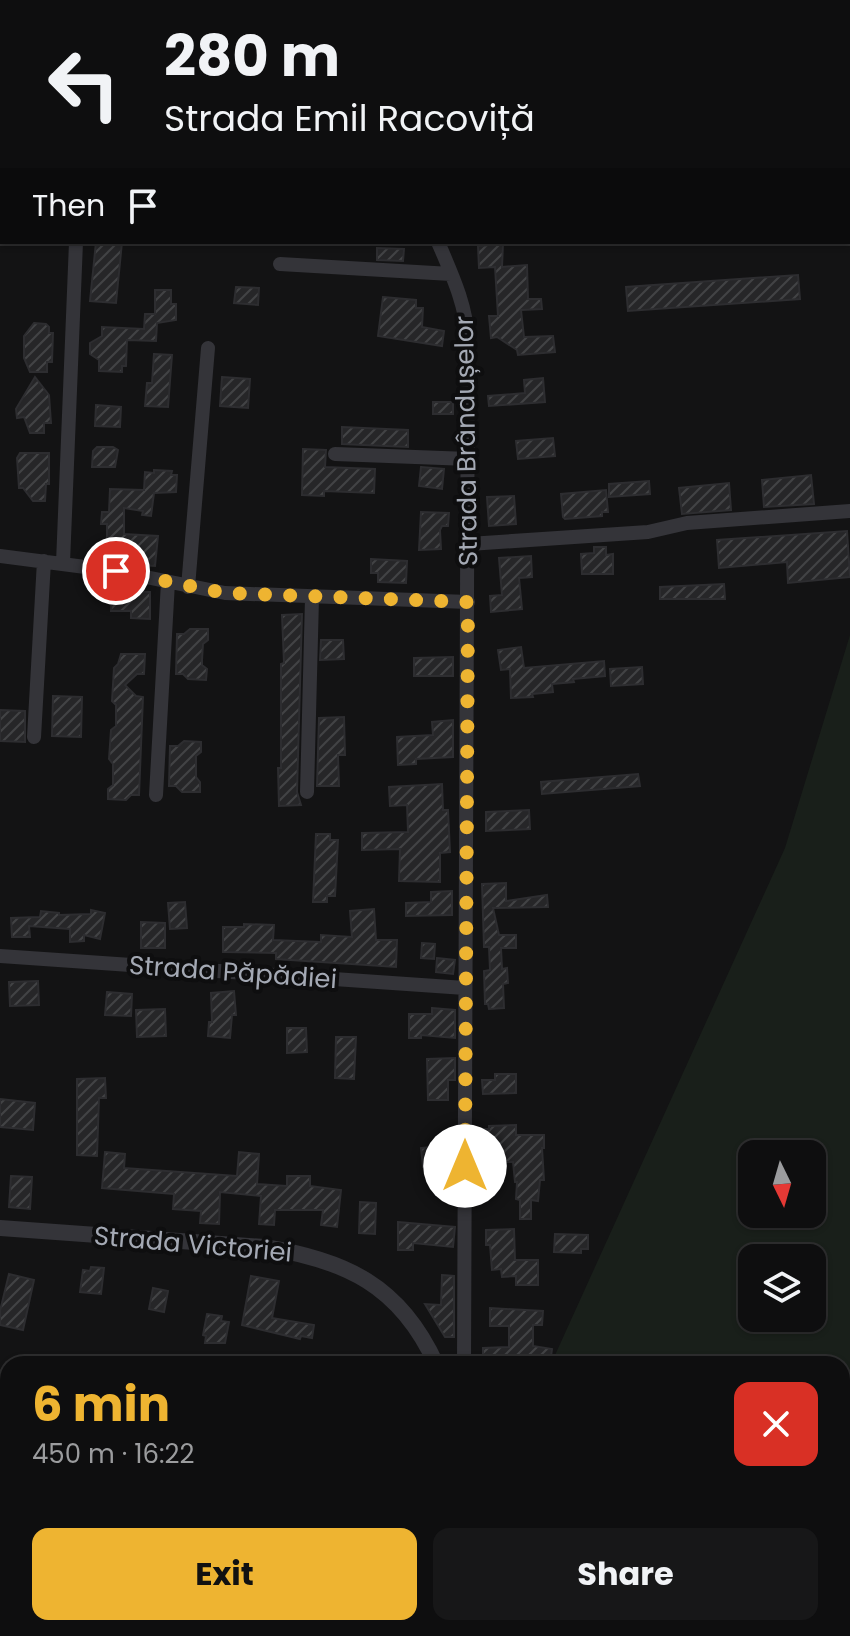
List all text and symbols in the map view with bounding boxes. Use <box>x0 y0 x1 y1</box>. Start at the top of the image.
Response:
text: 280 m <box>164 17 340 96</box>
icon: left <box>32 32 136 136</box>
text: Strada Emil Racoviță <box>164 93 535 144</box>
text: Then <box>32 184 105 227</box>
icon: arrive <box>121 184 165 228</box>
street label: Strada Brândușelor <box>446 315 486 567</box>
pin <box>82 537 150 605</box>
icon: arrive <box>94 549 138 593</box>
street label: Strada Păpădiei <box>128 947 338 997</box>
position arrow <box>423 1124 507 1208</box>
north arrow <box>738 1140 826 1228</box>
map controls <box>738 1140 826 1332</box>
street label: Strada Victoriei <box>93 1217 293 1271</box>
button: layers <box>738 1244 826 1332</box>
text: 6 min <box>32 1371 170 1438</box>
button: close <box>734 1382 818 1466</box>
text: 450 m · 16:22 <box>32 1436 194 1472</box>
button: Exit <box>32 1528 417 1620</box>
button: Share <box>433 1528 818 1620</box>

